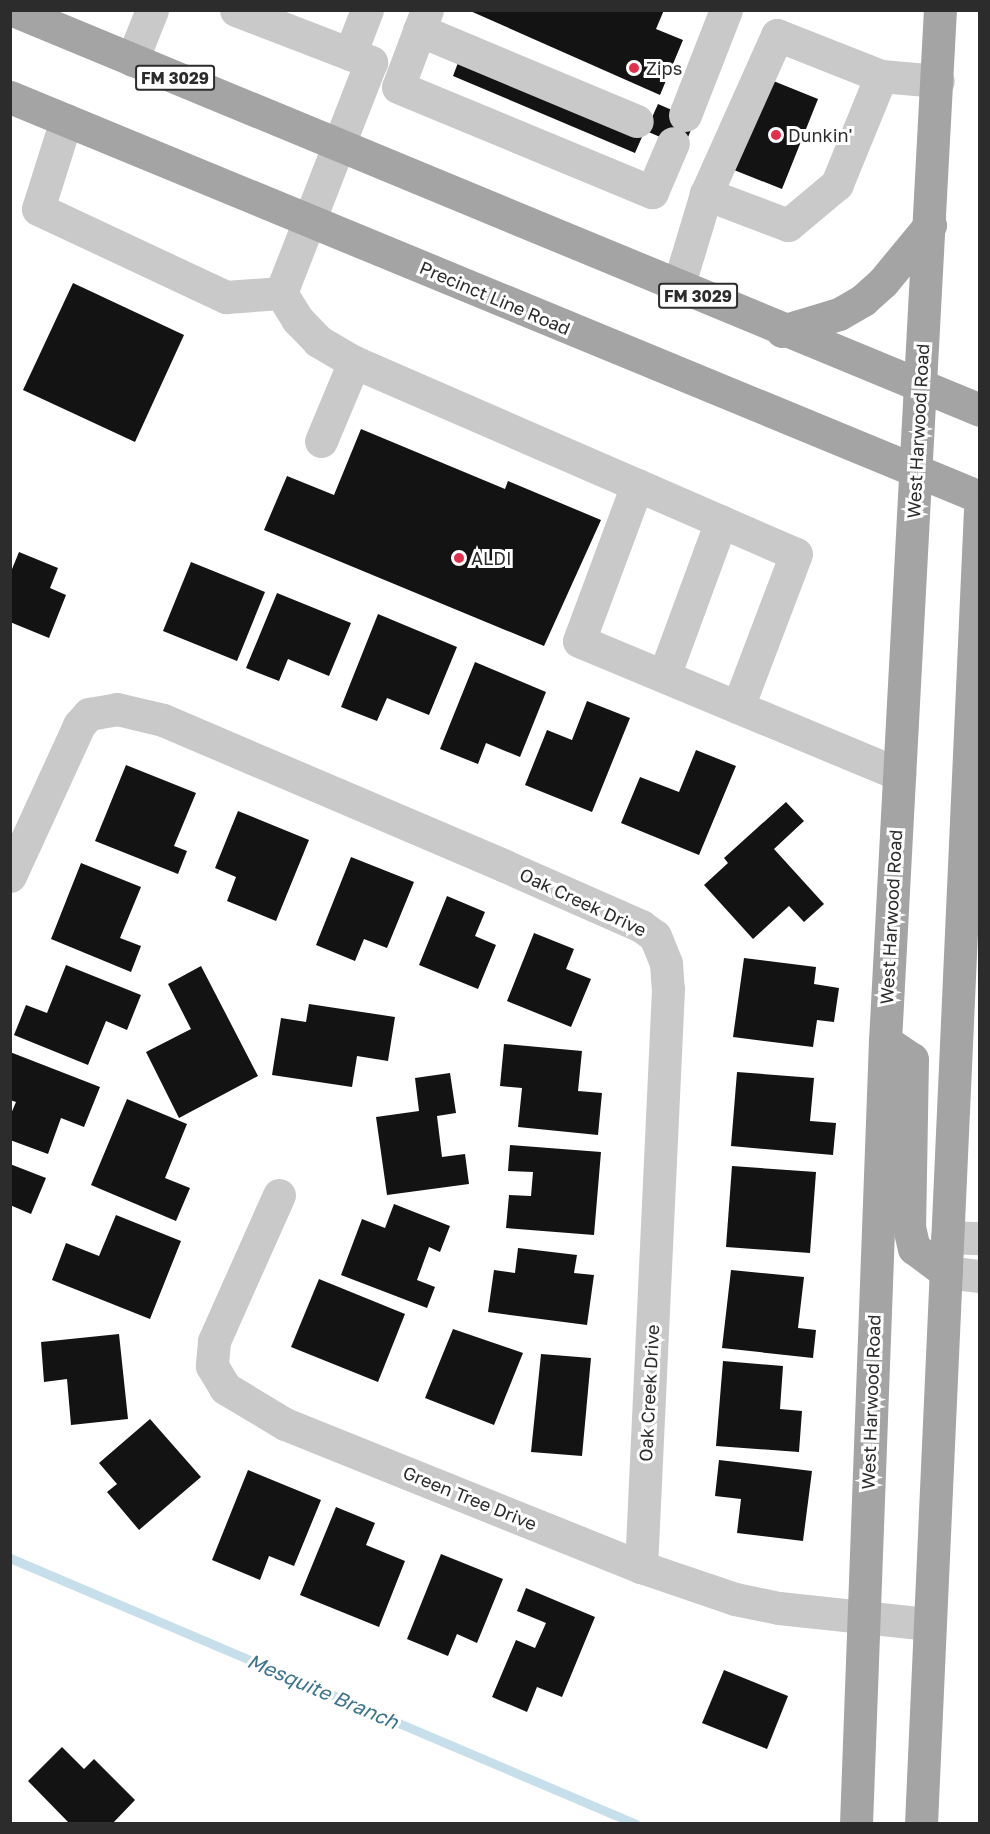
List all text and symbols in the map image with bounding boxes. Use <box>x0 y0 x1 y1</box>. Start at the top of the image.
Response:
place label: Zips <box>646 57 682 79</box>
marker: Zips <box>627 61 641 75</box>
road number: FM 3029 <box>134 65 216 91</box>
place label: Dunkin' <box>788 124 852 146</box>
marker: Dunkin' <box>769 128 783 142</box>
street label: Precinct Line Road <box>416 257 574 339</box>
road number: FM 3029 <box>658 283 738 309</box>
street label: West Harwood Road <box>903 343 933 519</box>
place label: ALDI <box>471 547 512 569</box>
marker: ALDI <box>452 551 466 565</box>
street label: West Harwood Road <box>876 829 906 1005</box>
street label: Oak Creek Drive <box>516 863 650 941</box>
street label: West Harwood Road <box>857 1314 885 1490</box>
street label: Oak Creek Drive <box>635 1324 663 1462</box>
street label: Green Tree Drive <box>400 1461 540 1535</box>
water label: Mesquite Branch <box>244 1648 402 1734</box>

